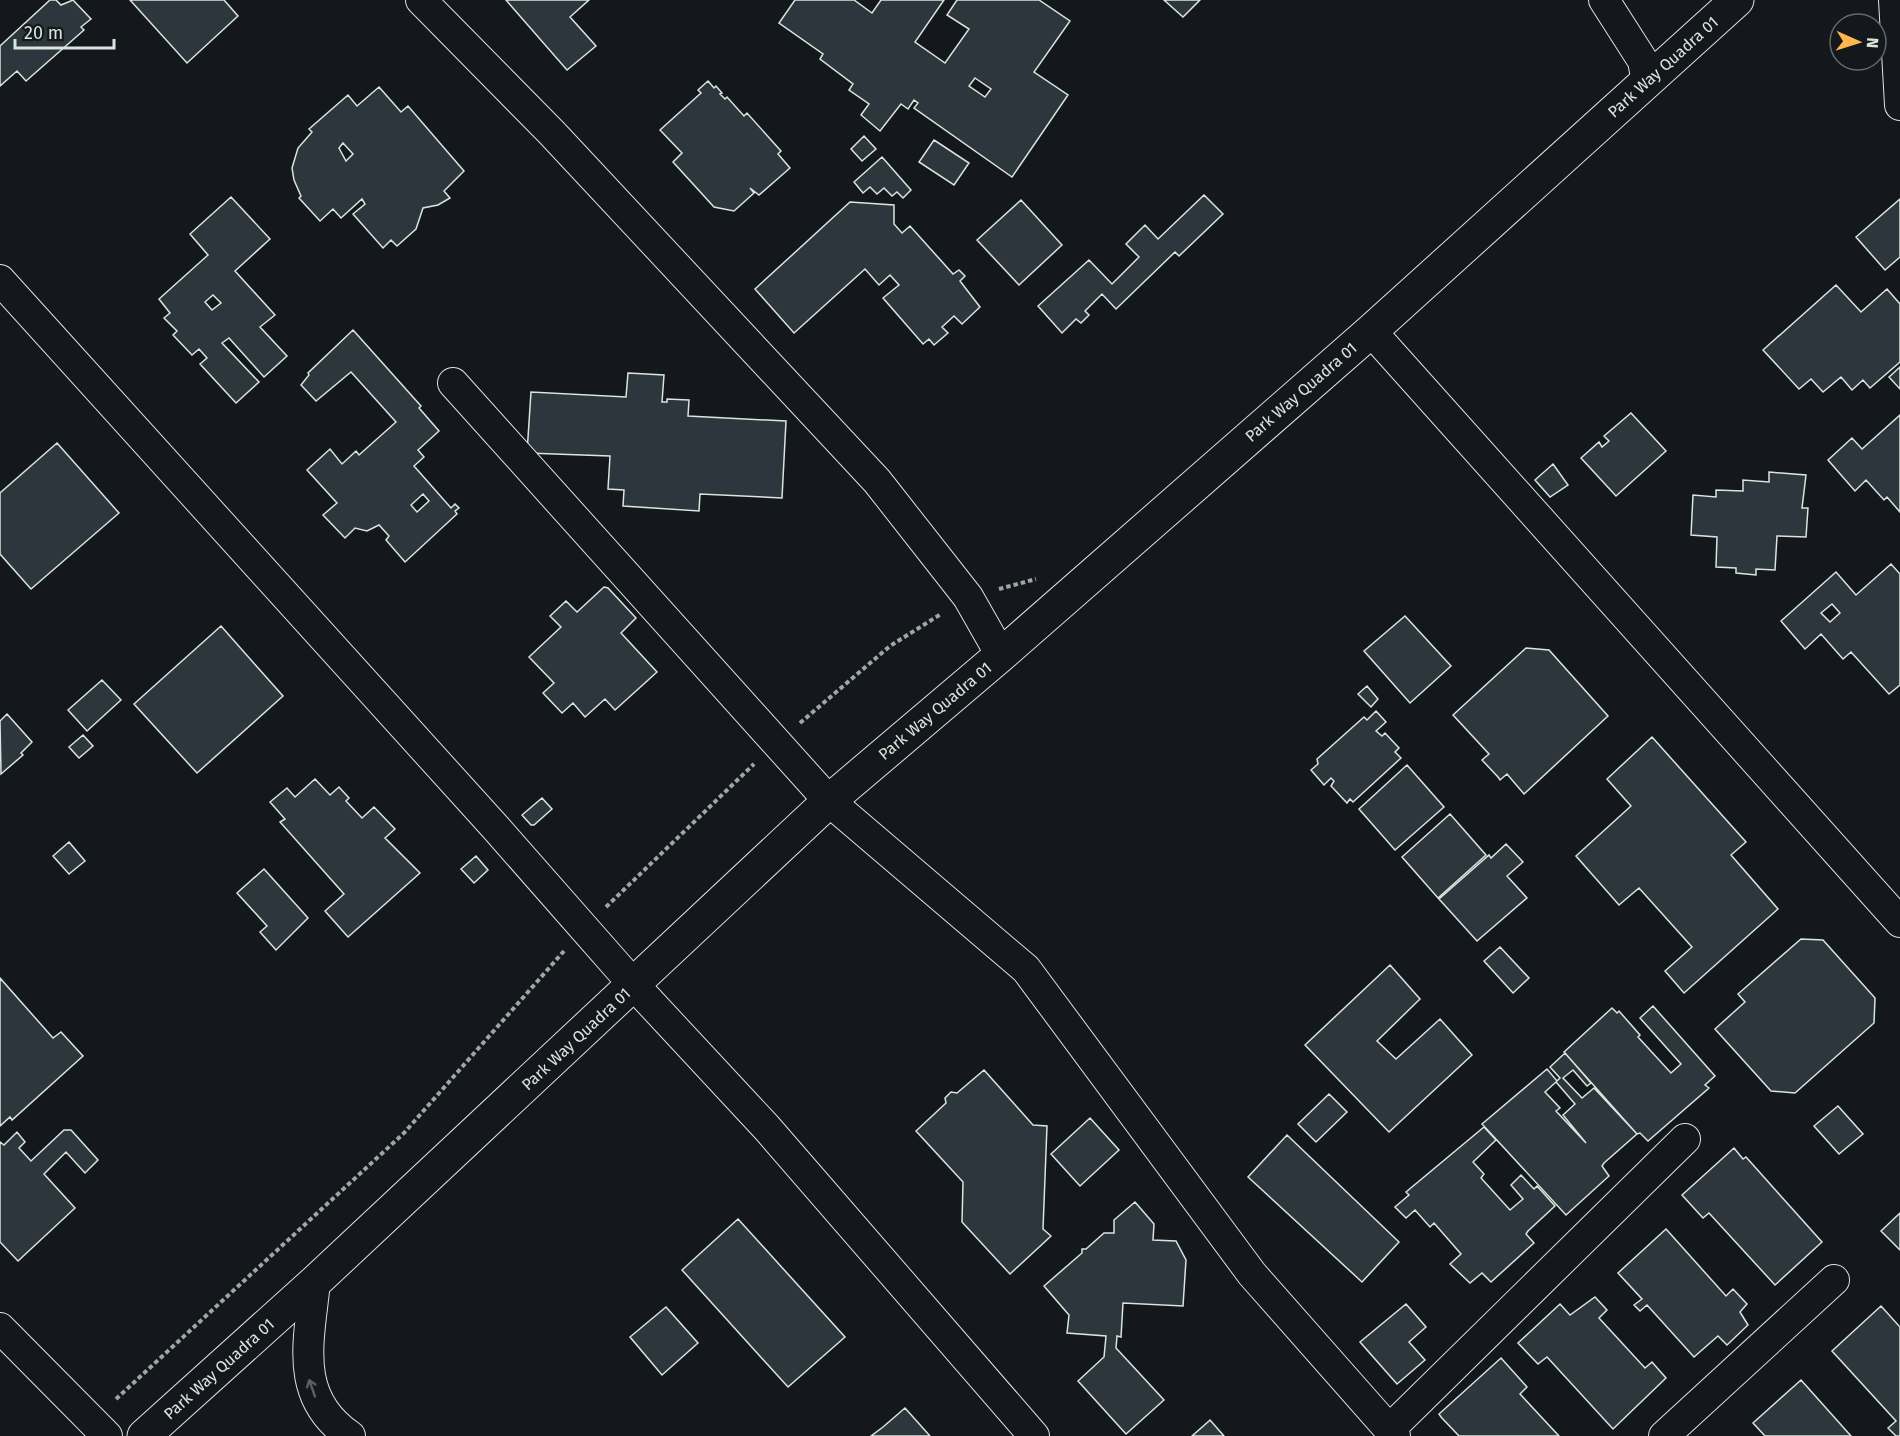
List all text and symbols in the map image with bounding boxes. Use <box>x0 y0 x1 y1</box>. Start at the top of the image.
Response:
scale bar <box>15 12 114 50</box>
north arrow <box>1828 12 1888 72</box>
street label: Park Way Quadra 01 <box>1604 13 1722 121</box>
text: 20 m <box>24 22 63 44</box>
text: N <box>1863 37 1882 49</box>
street label: Park Way Quadra 01 <box>1241 338 1361 446</box>
street label: Park Way Quadra 01 <box>875 658 995 764</box>
street label: Park Way Quadra 01 <box>518 984 634 1094</box>
street label: Park Way Quadra 01 <box>160 1315 278 1423</box>
one-way arrow <box>306 1379 317 1398</box>

